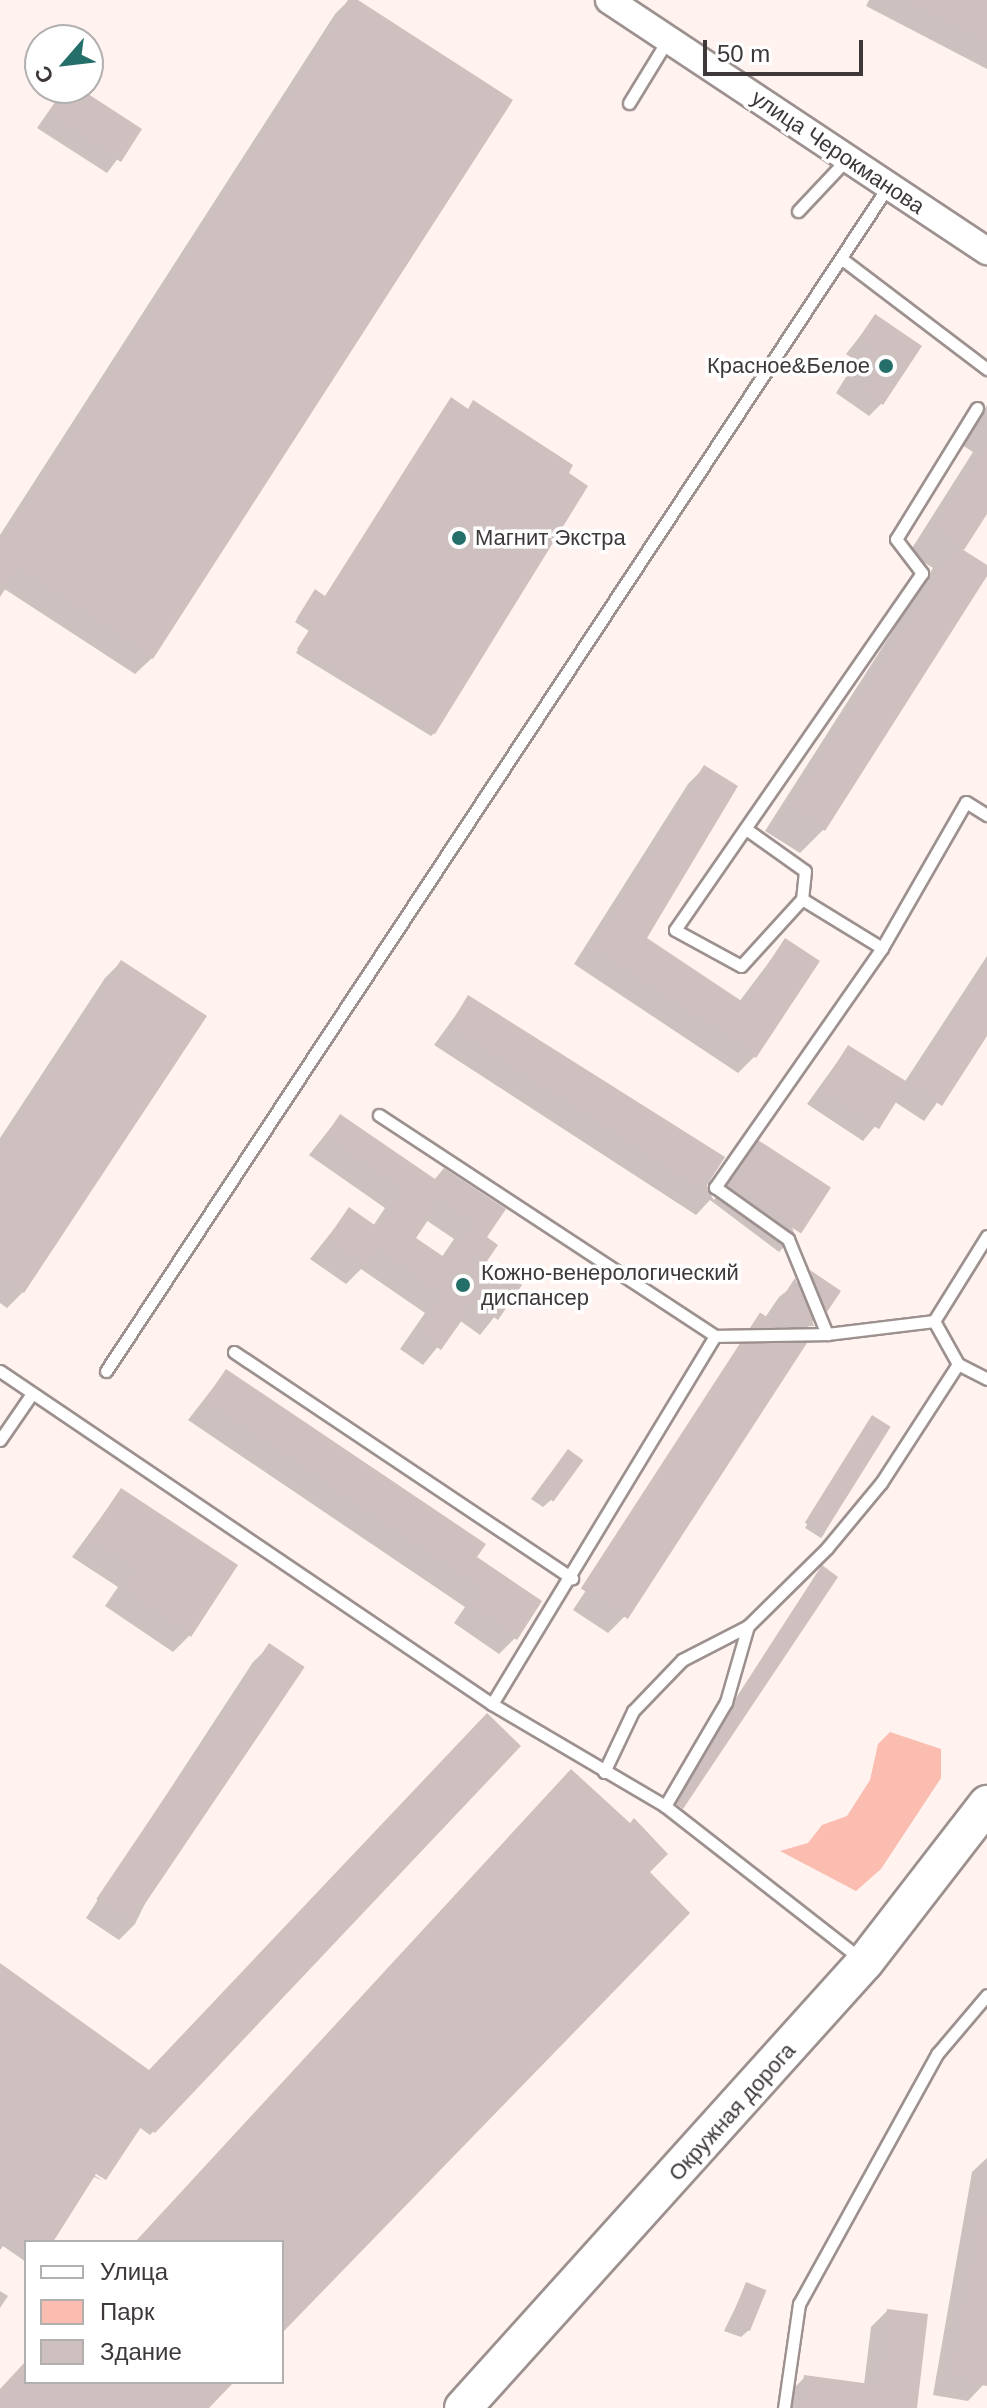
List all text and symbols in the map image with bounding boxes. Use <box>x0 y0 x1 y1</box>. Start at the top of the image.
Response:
north arrow <box>24 24 104 104</box>
scale bar <box>707 24 867 74</box>
text: 50 m <box>717 40 770 67</box>
text: С <box>29 62 59 87</box>
street label: улица Черокманова <box>746 84 930 220</box>
place label: Красное&Белое <box>707 353 870 379</box>
marker: Красное&Белое <box>877 357 895 375</box>
place label: Магнит Экстра <box>475 525 626 551</box>
marker: Магнит Экстра <box>450 529 468 547</box>
place label: Кожно-венерологический диспансер <box>481 1259 739 1310</box>
marker: Кожно-венерологический диспансер <box>452 1274 474 1296</box>
street label: Окружная дорога <box>663 2038 801 2186</box>
legend <box>24 2240 284 2384</box>
text: Улица <box>100 2258 168 2285</box>
text: Парк <box>100 2298 154 2325</box>
text: Здание <box>100 2338 182 2365</box>

